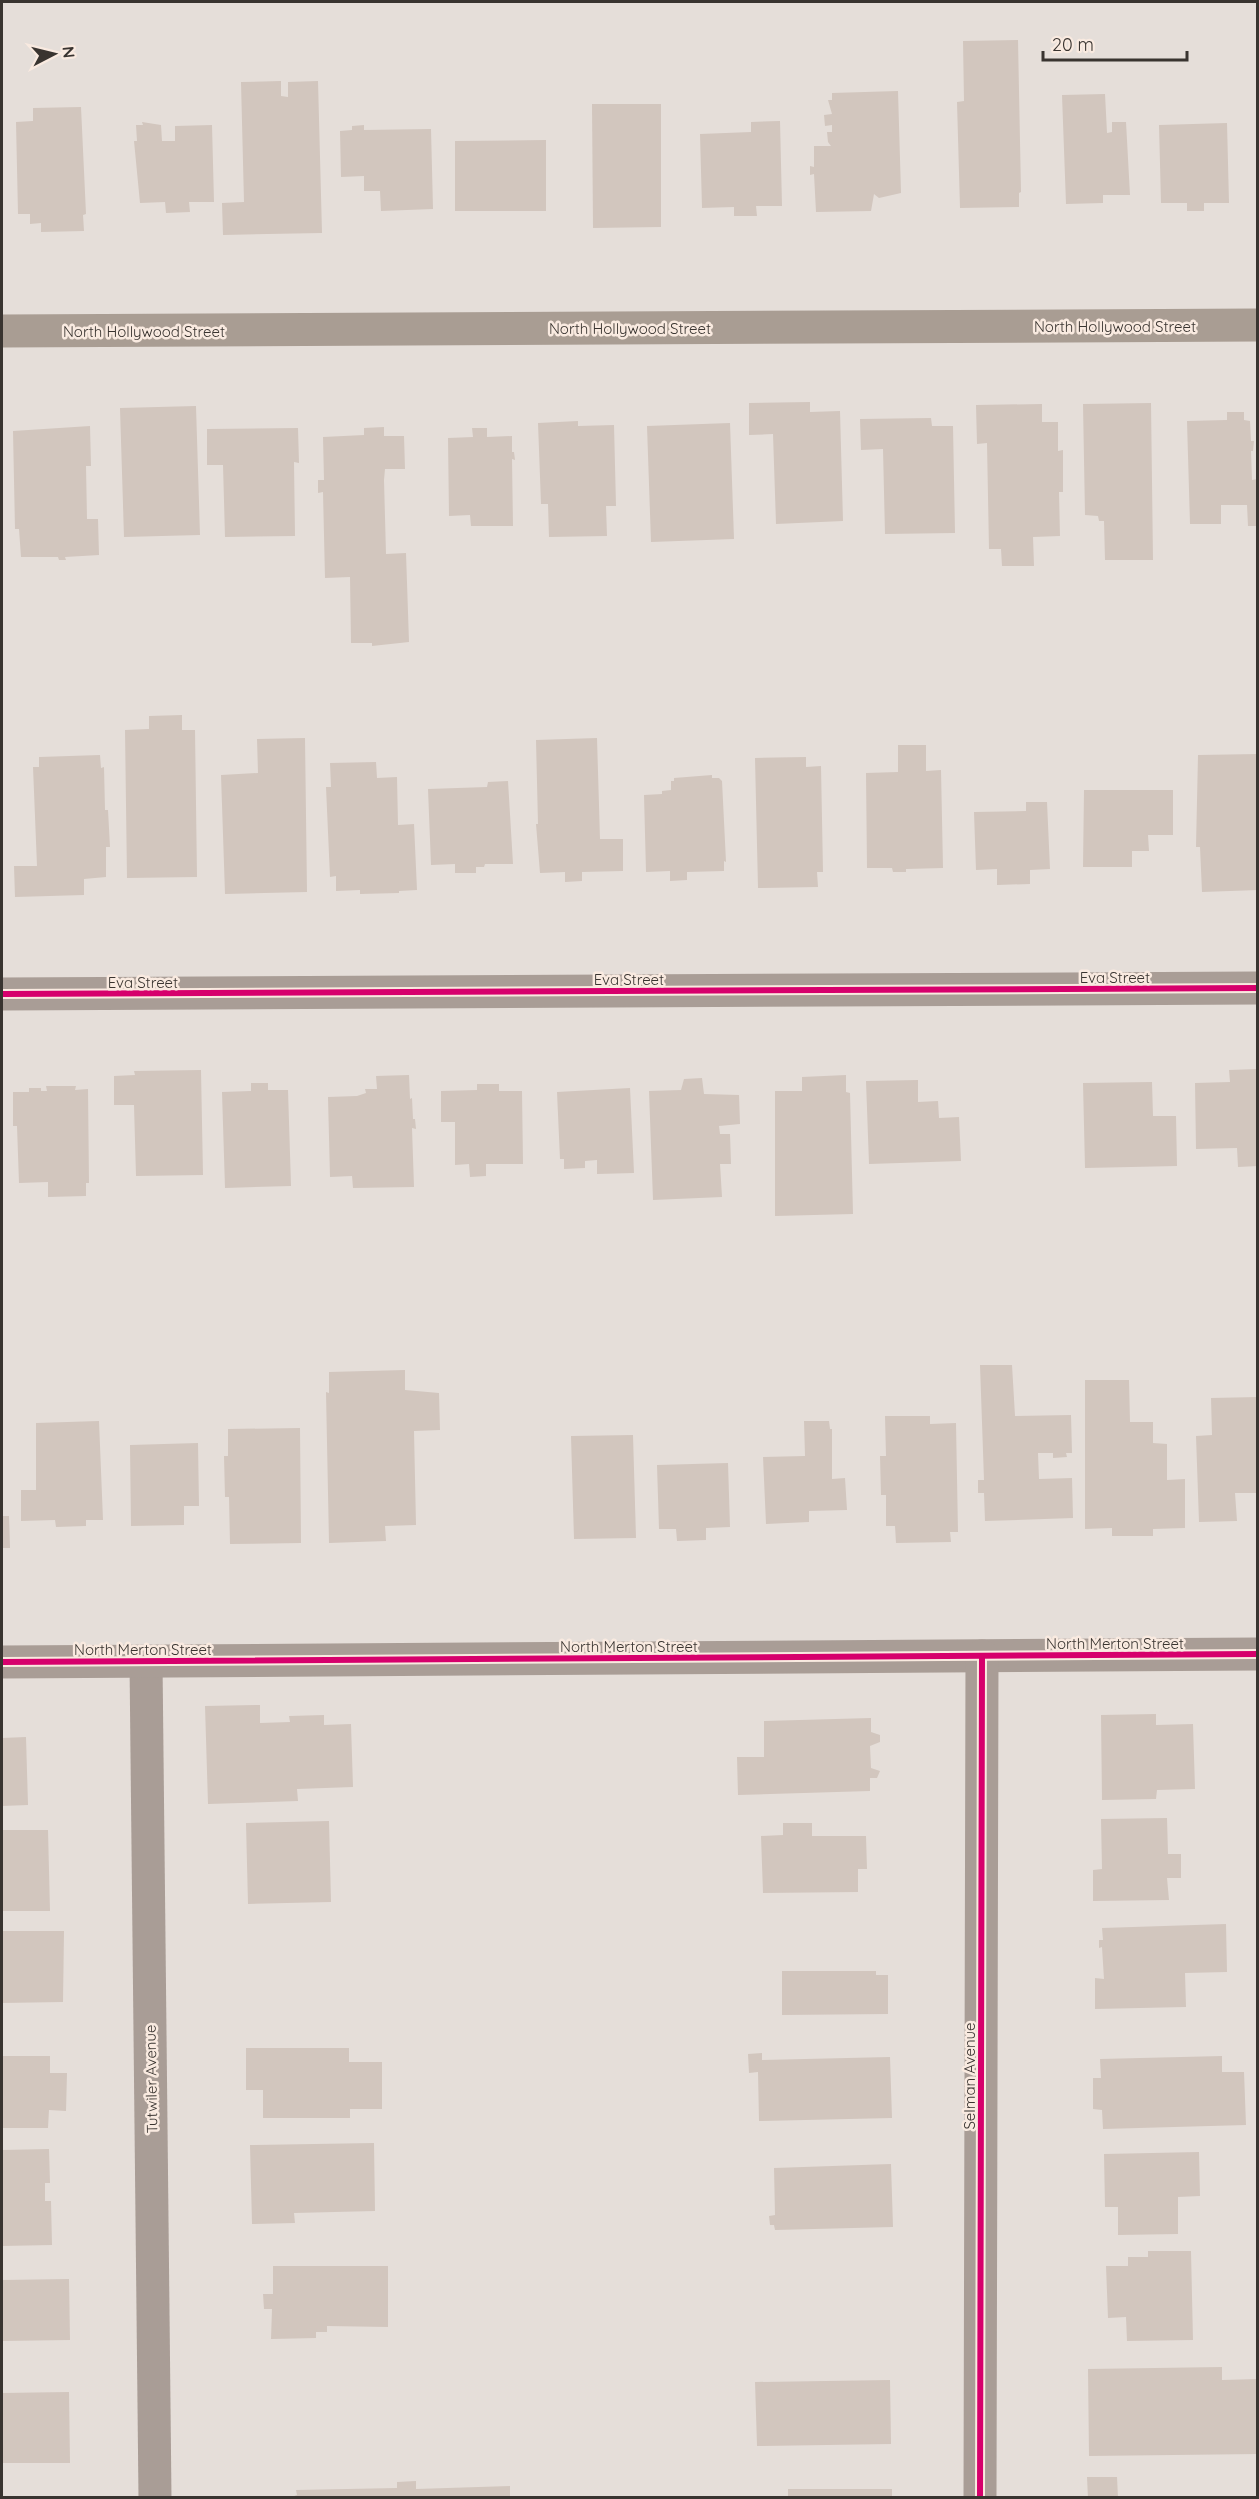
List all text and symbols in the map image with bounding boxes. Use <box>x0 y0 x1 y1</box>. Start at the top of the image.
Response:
north arrow <box>24 24 84 84</box>
scale bar <box>1043 24 1187 62</box>
text: 20 m <box>1052 33 1094 56</box>
text: N <box>58 45 80 59</box>
street label: North Hollywood Street <box>1034 317 1196 336</box>
street label: North Hollywood Street <box>549 319 711 338</box>
street label: North Hollywood Street <box>63 322 225 341</box>
street label: Eva Street <box>1080 968 1150 987</box>
street label: Eva Street <box>594 970 664 989</box>
street label: Eva Street <box>108 973 178 992</box>
street label: North Merton Street <box>1046 1634 1184 1653</box>
street label: North Merton Street <box>560 1637 698 1656</box>
street label: North Merton Street <box>74 1640 212 1659</box>
street label: Selman Avenue <box>960 2022 979 2130</box>
street label: Tutwiler Avenue <box>141 2024 161 2134</box>

